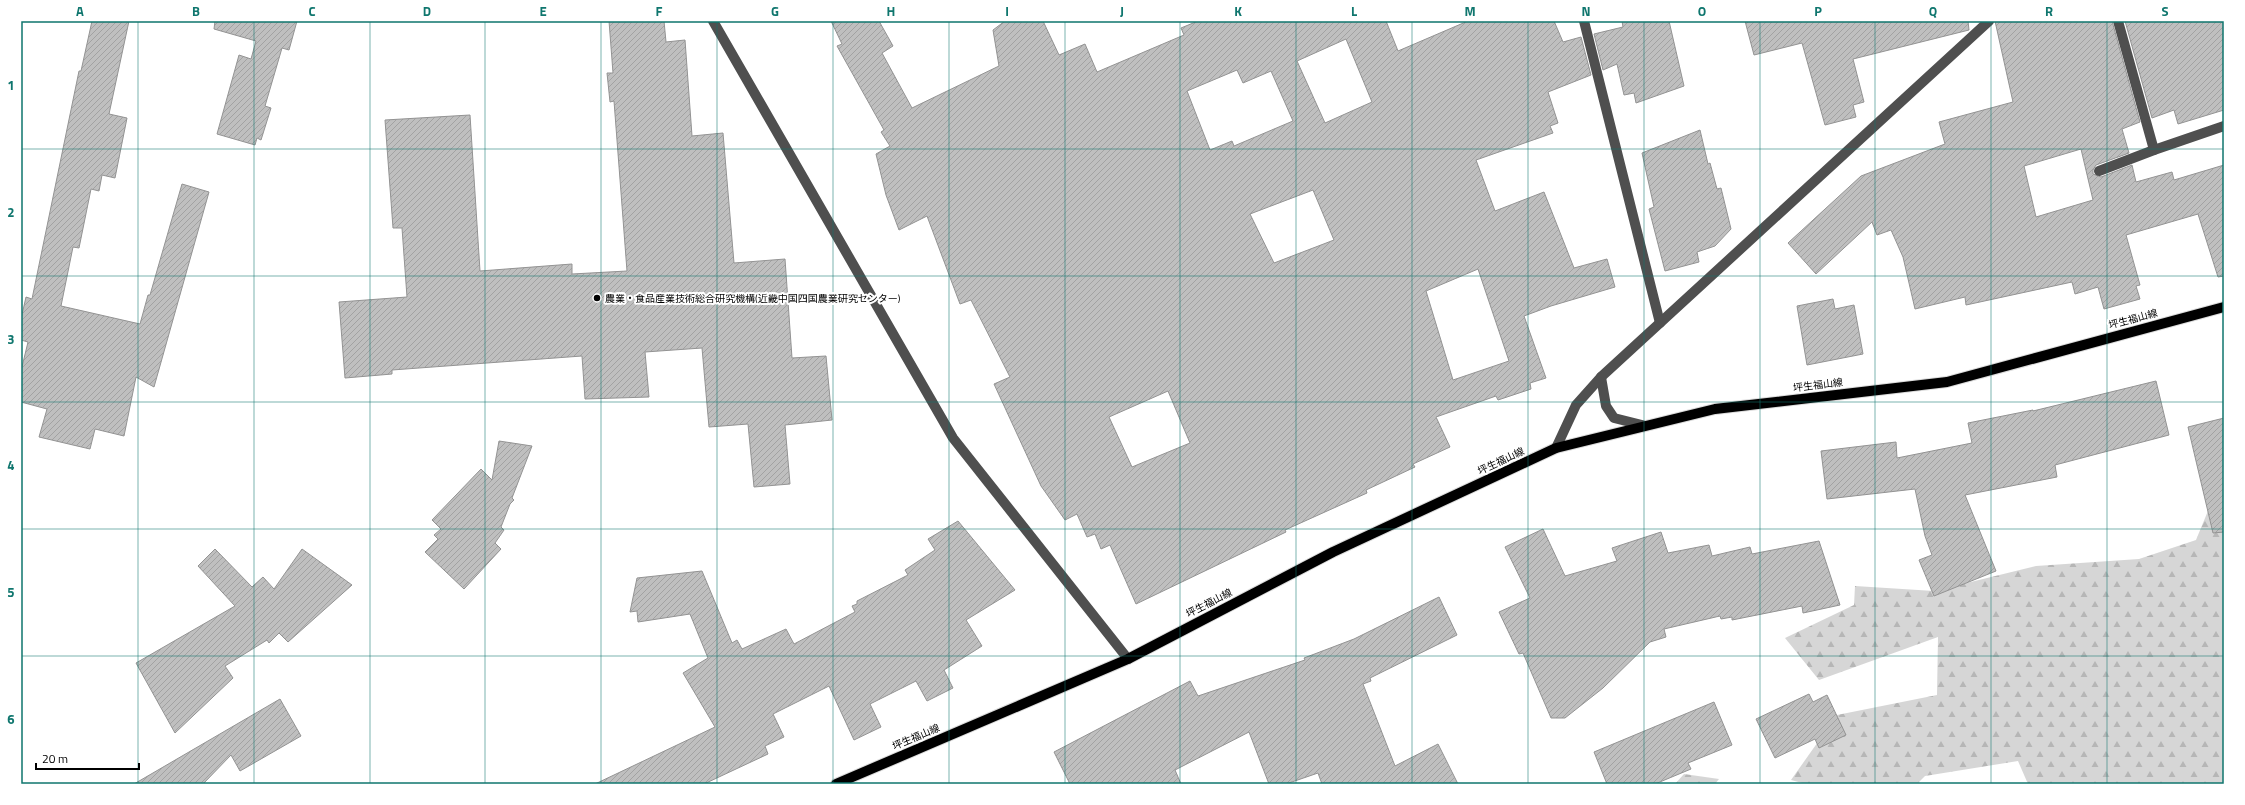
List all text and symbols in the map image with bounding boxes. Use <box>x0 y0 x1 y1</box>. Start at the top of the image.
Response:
text: A <box>76 1 84 21</box>
text: B <box>192 1 200 21</box>
text: C <box>308 1 316 21</box>
text: D <box>423 1 431 21</box>
text: E <box>539 1 547 21</box>
text: F <box>656 1 663 21</box>
text: G <box>771 1 779 21</box>
text: H <box>887 1 895 21</box>
text: I <box>1005 1 1009 21</box>
text: J <box>1120 1 1124 21</box>
text: K <box>1234 1 1242 21</box>
text: L <box>1351 1 1357 21</box>
text: M <box>1464 1 1476 21</box>
text: N <box>1581 1 1591 21</box>
text: O <box>1698 1 1706 21</box>
text: P <box>1814 1 1822 21</box>
text: Q <box>1929 1 1937 21</box>
text: R <box>2045 1 2053 21</box>
text: S <box>2161 1 2169 21</box>
text: 1 <box>7 75 15 95</box>
text: 2 <box>7 202 15 222</box>
place label: 農業・食品産業技術総合研究機構(近畿中国四国農業研究センター) <box>605 291 901 306</box>
marker: 農業・食品産業技術総合研究機構(近畿中国四国農業研究センター) <box>592 293 602 303</box>
street label: 坪生福山線 <box>2107 305 2159 333</box>
text: 3 <box>7 329 15 349</box>
street label: 坪生福山線 <box>1792 375 1844 395</box>
street label: 坪生福山線 <box>1475 444 1527 478</box>
text: 4 <box>7 455 15 475</box>
text: 5 <box>7 582 15 602</box>
street label: 坪生福山線 <box>1183 585 1235 621</box>
text: 6 <box>7 709 15 729</box>
street label: 坪生福山線 <box>890 720 942 754</box>
scale bar <box>36 745 139 771</box>
text: 20 m <box>42 749 68 768</box>

